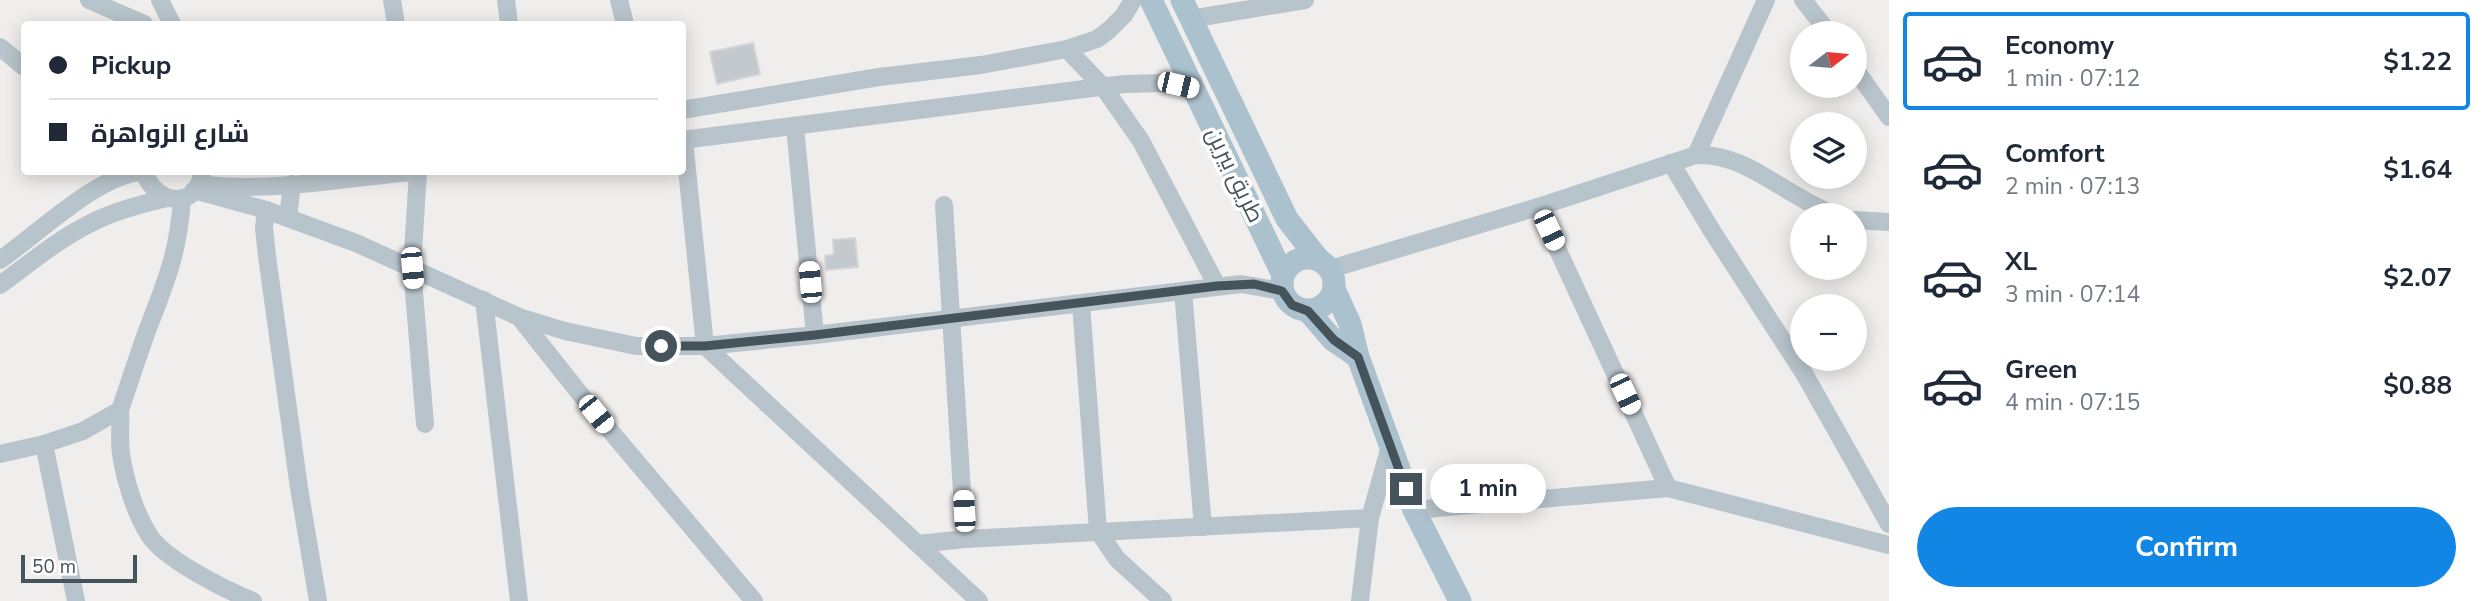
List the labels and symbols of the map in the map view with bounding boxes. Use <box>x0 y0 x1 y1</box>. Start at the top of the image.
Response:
north arrow <box>1790 21 1867 98</box>
car <box>1156 70 1201 100</box>
street label: طريق بيرين <box>1199 122 1271 228</box>
car <box>1531 207 1568 253</box>
car <box>400 246 425 290</box>
car <box>798 260 823 304</box>
route start <box>645 330 677 362</box>
car <box>1607 371 1644 417</box>
car <box>575 391 618 437</box>
callout: 1 min <box>1430 464 1546 514</box>
route end <box>1390 473 1422 505</box>
car <box>953 489 976 533</box>
scale bar <box>21 552 136 584</box>

